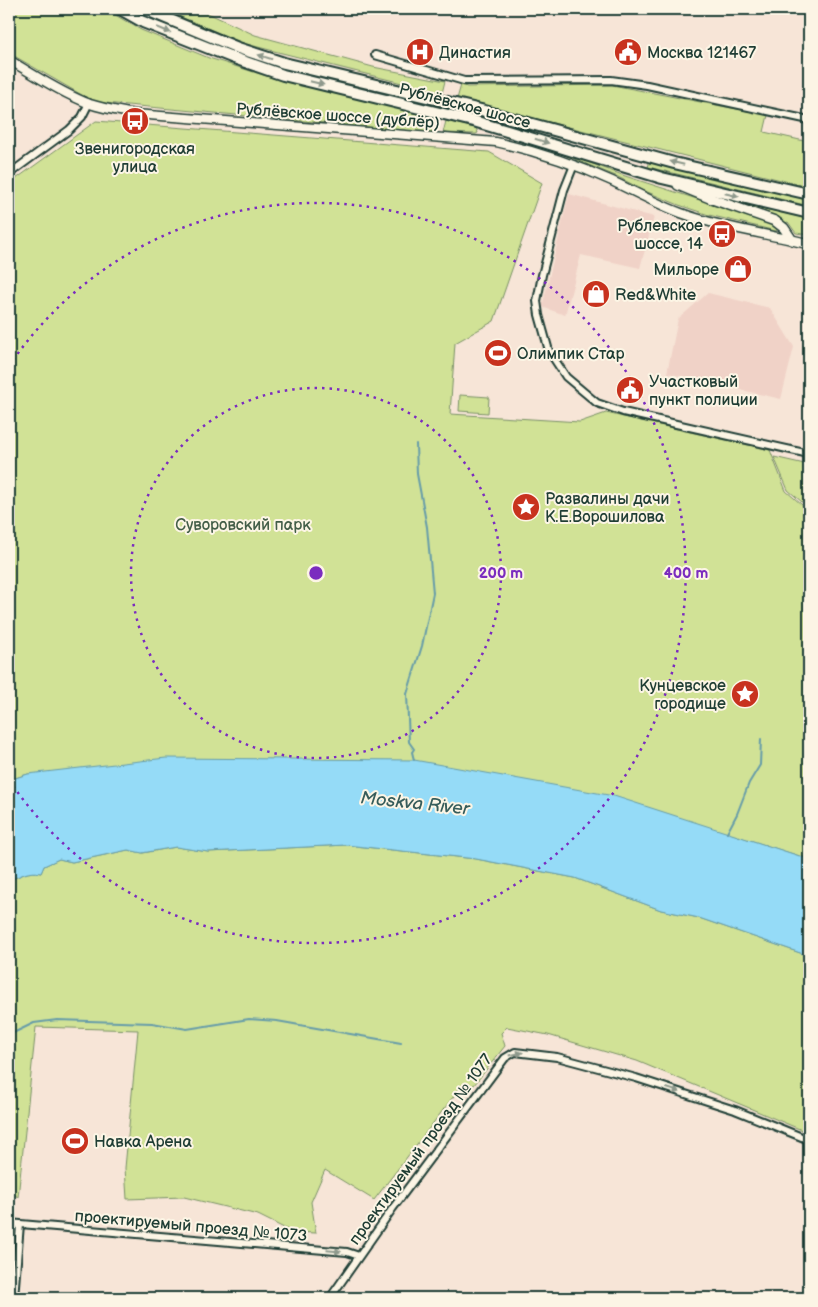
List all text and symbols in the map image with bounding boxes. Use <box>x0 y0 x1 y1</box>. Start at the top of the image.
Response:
one-way arrow <box>157 27 171 35</box>
hospital icon: Династия <box>405 37 435 67</box>
public building icon: Москва 121467 <box>613 37 643 67</box>
place label: Династия <box>439 44 511 63</box>
place label: Москва 121467 <box>647 44 756 63</box>
one-way arrow <box>258 53 273 60</box>
one-way arrow <box>310 80 325 88</box>
street label: Рублёвское шоссе <box>397 80 533 133</box>
street label: Рублёвское шоссе (дублёр) <box>235 100 441 133</box>
bus stop icon: Звенигородская улица <box>120 106 150 136</box>
one-way arrow <box>535 138 550 146</box>
place label: Звенигородская улица <box>75 140 195 177</box>
one-way arrow <box>669 159 684 167</box>
one-way arrow <box>725 191 740 199</box>
place label: Рублевское шоссе, 14 <box>617 217 703 254</box>
bus stop icon: Рублевское шоссе, 14 <box>707 219 737 249</box>
shop icon: Мильоре <box>723 254 753 284</box>
place label: Мильоре <box>653 261 719 280</box>
shop icon: Red&White <box>581 279 611 309</box>
place label: Red&White <box>615 286 697 305</box>
sports icon: Олимпик Стар <box>483 338 513 368</box>
place label: Олимпик Стар <box>517 345 625 364</box>
place label: Участковый пункт полиции <box>649 373 758 410</box>
public building icon: Участковый пункт полиции <box>615 375 645 405</box>
place label: Развалины дачи К.Е.Ворошилова <box>545 490 669 527</box>
place icon: Развалины дачи К.Е.Ворошилова <box>511 492 541 522</box>
park label: Суворовский парк <box>175 516 311 535</box>
centre of rings <box>307 564 325 582</box>
text: 200 m <box>479 564 523 583</box>
text: 400 m <box>664 564 708 583</box>
place label: Кунцевское городище <box>639 677 726 714</box>
place icon: Кунцевское городище <box>730 679 760 709</box>
water label: Moskva River <box>360 787 472 820</box>
one-way arrow <box>508 1050 524 1058</box>
street label: проектируемый проезд № 1077 <box>346 1051 497 1249</box>
one-way arrow <box>666 1086 681 1094</box>
sports icon: Навка Арена <box>60 1126 90 1156</box>
place label: Навка Арена <box>94 1133 192 1152</box>
street label: проектируемый проезд № 1073 <box>74 1207 308 1246</box>
one-way arrow <box>326 1247 342 1255</box>

